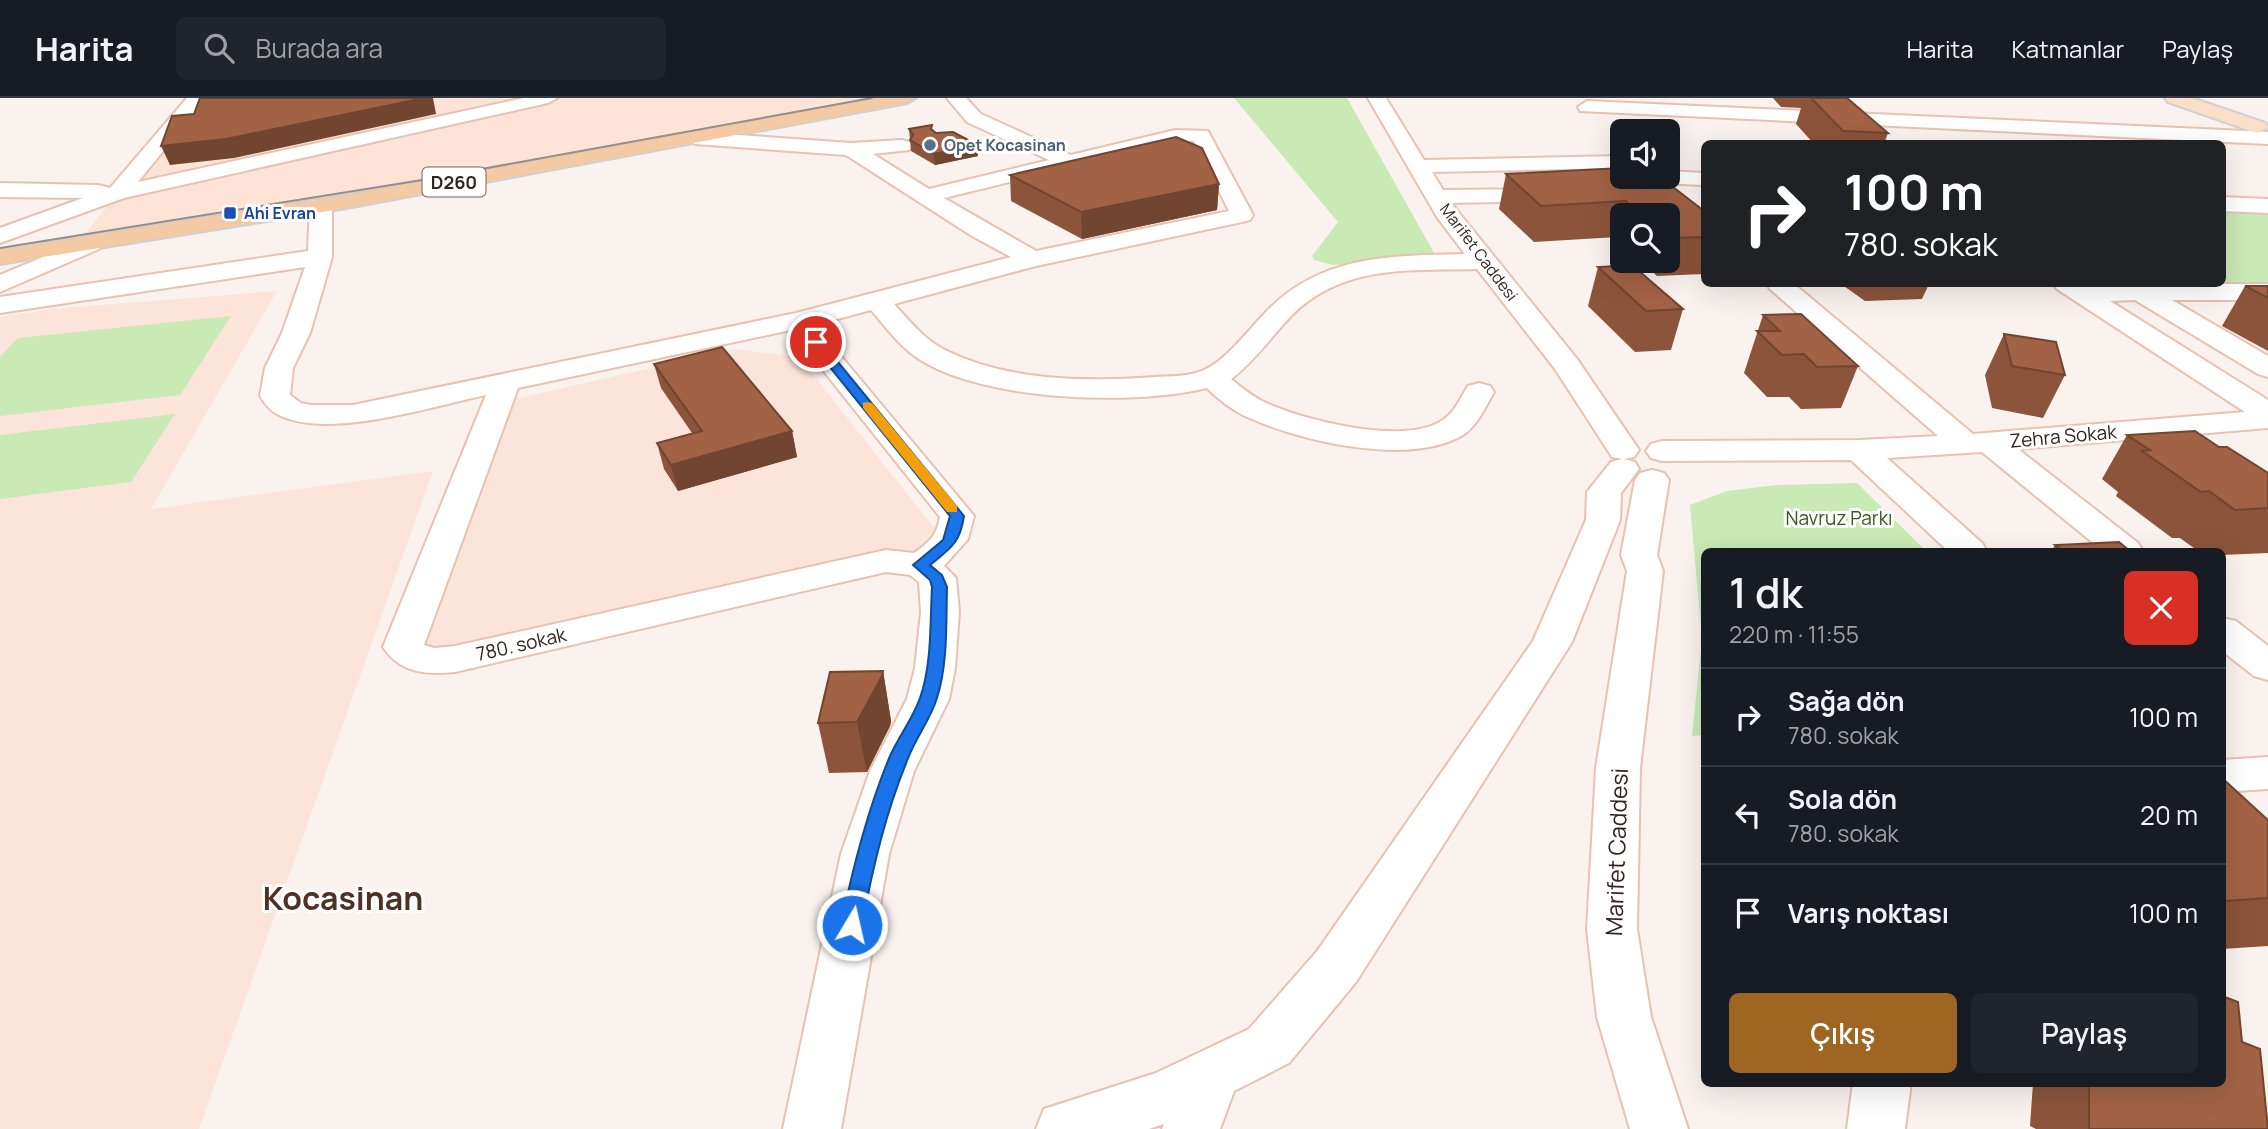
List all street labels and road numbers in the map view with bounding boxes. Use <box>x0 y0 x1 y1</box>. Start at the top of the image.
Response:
road number: D260 <box>422 168 486 196</box>
street label: Marifet Caddesi <box>1435 199 1523 305</box>
street label: Zehra Sokak <box>2008 418 2118 454</box>
street label: 780. sokak <box>474 621 569 667</box>
street label: Marifet Caddesi <box>1597 767 1635 937</box>

